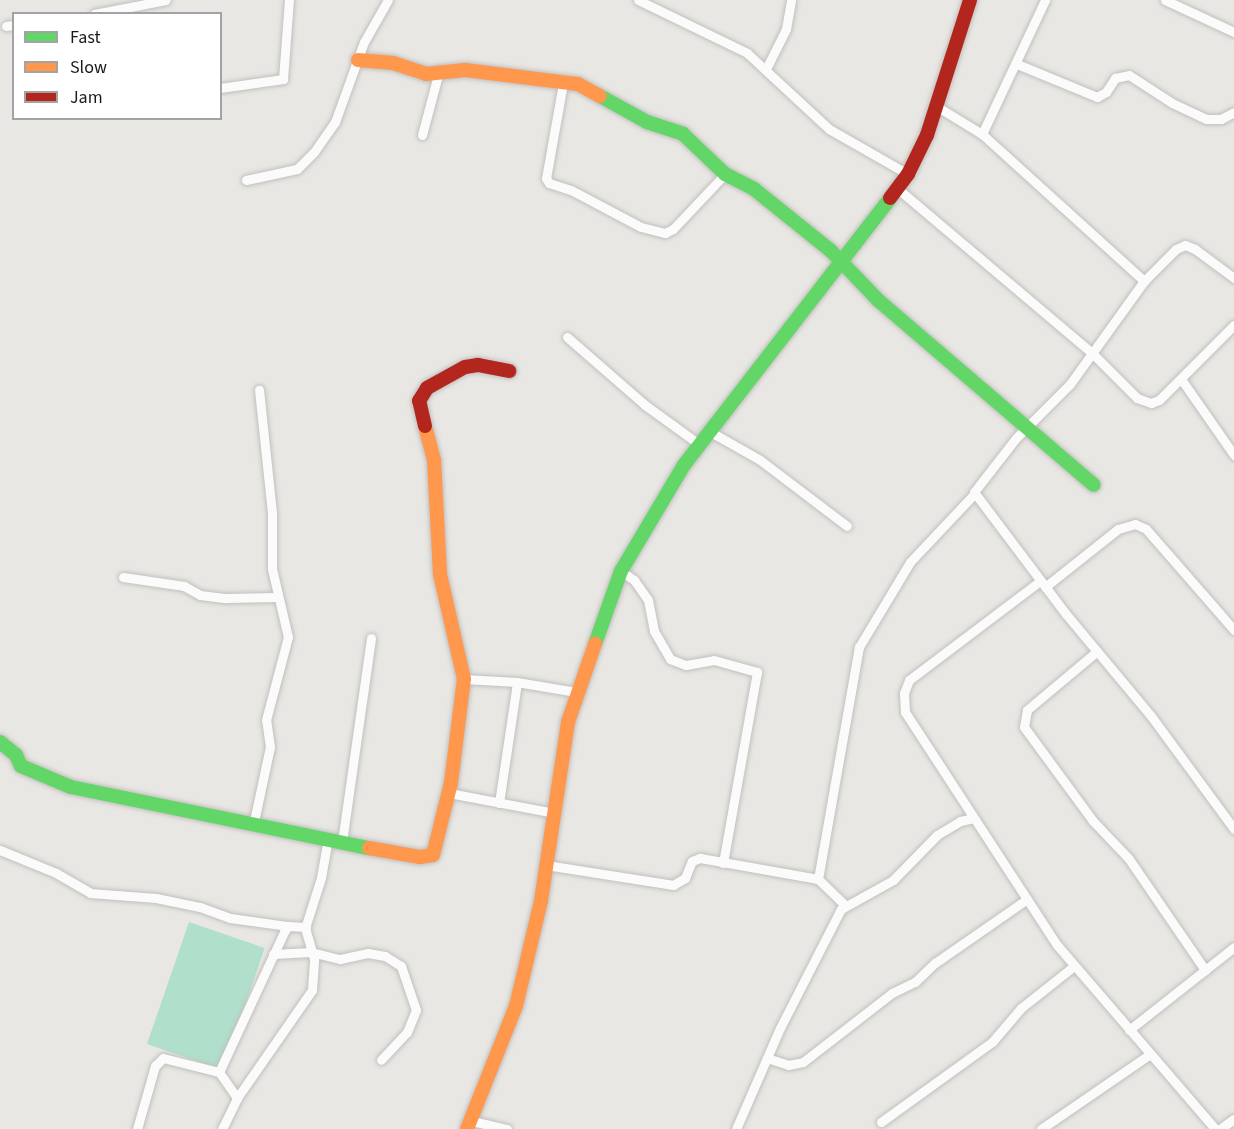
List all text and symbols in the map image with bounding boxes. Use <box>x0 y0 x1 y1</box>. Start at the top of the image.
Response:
legend <box>12 12 222 120</box>
text: Fast <box>70 25 101 50</box>
text: Slow <box>70 55 107 80</box>
text: Jam <box>70 85 103 110</box>

